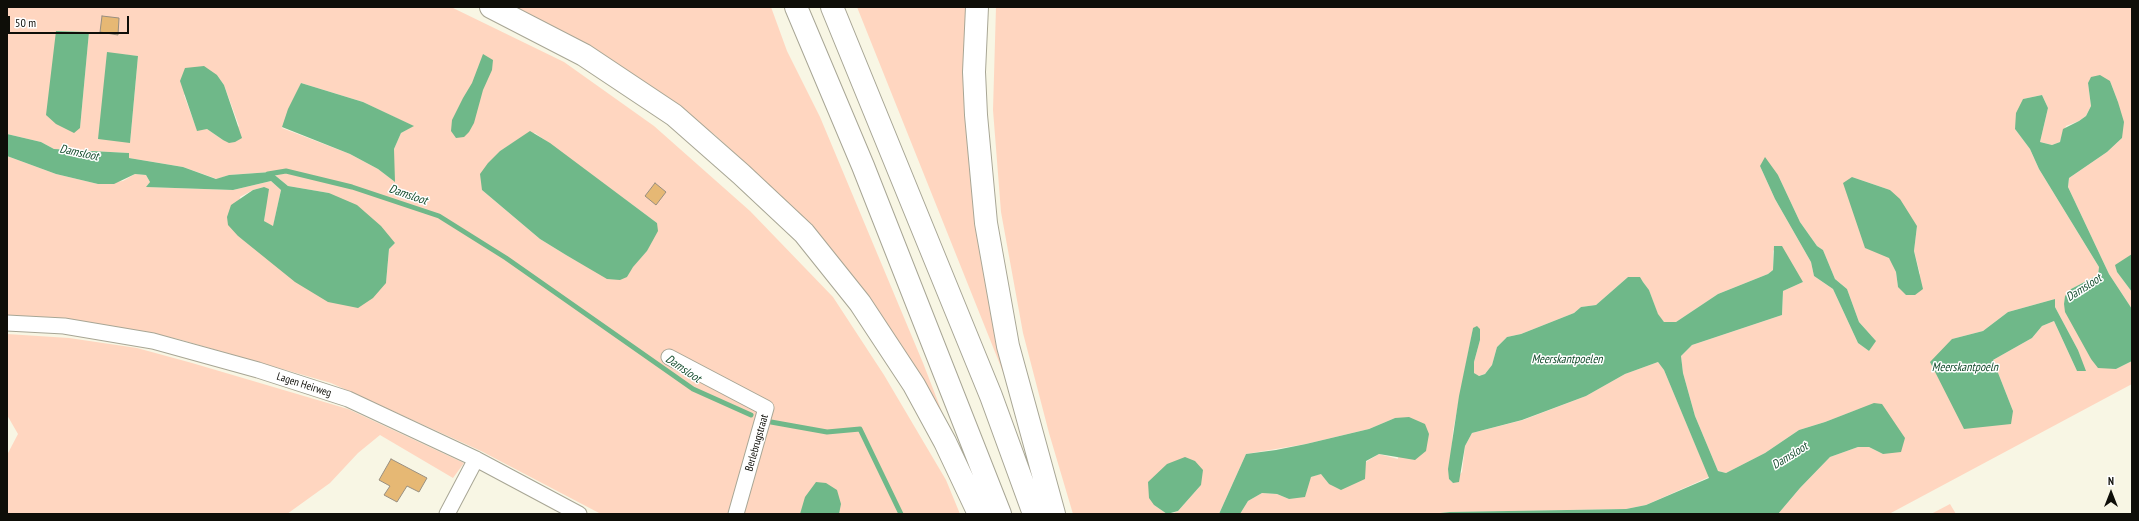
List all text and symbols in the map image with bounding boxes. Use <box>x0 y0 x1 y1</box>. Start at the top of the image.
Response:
scale bar <box>10 8 131 34</box>
text: 50 m <box>15 15 36 30</box>
water label: Damsloot <box>58 142 100 164</box>
water label: Damsloot <box>387 182 429 208</box>
water label: Damsloot <box>2064 271 2104 305</box>
water label: Damsloot <box>663 352 703 386</box>
water label: Meerskantpoelen <box>1531 353 1603 367</box>
water label: Meerskantpoeln <box>1932 361 1998 375</box>
street label: Lagen Heirweg <box>275 370 333 400</box>
street label: Berlebrugstraat <box>743 413 771 473</box>
water label: Damsloot <box>1769 439 1811 473</box>
north arrow <box>2091 473 2131 513</box>
text: N <box>2108 474 2114 488</box>

